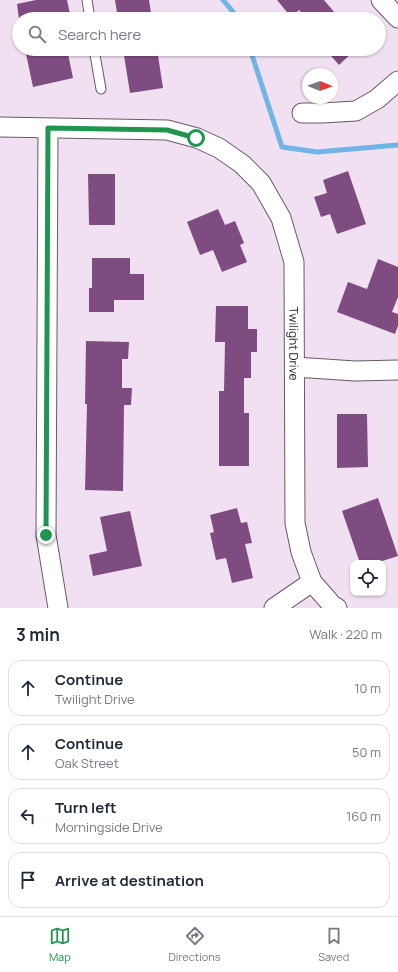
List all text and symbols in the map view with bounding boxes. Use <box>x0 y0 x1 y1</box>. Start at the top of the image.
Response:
search box <box>12 12 386 56</box>
icon: search <box>26 23 48 45</box>
text: Search here <box>58 24 141 45</box>
north arrow <box>302 68 338 104</box>
route start <box>187 129 205 147</box>
street label: Twilight Drive <box>286 307 303 381</box>
route end <box>37 526 55 544</box>
map controls <box>350 560 386 596</box>
button: locate <box>350 560 386 596</box>
text: 3 min <box>16 623 60 646</box>
text: Walk · 220 m <box>309 625 382 643</box>
text: Continue <box>55 669 123 690</box>
icon: ahead <box>17 677 39 699</box>
text: 10 m <box>354 679 381 697</box>
text: Twilight Drive <box>55 690 135 708</box>
text: Continue <box>55 733 123 754</box>
icon: ahead <box>17 741 39 763</box>
text: 50 m <box>352 743 381 761</box>
text: Oak Street <box>55 754 119 772</box>
text: Turn left <box>55 797 117 818</box>
icon: left <box>17 805 39 827</box>
text: 160 m <box>346 807 381 825</box>
text: Morningside Drive <box>55 818 163 836</box>
icon: arrive <box>17 869 39 891</box>
text: Arrive at destination <box>55 870 204 891</box>
tab: Map <box>49 925 71 964</box>
tab: Directions <box>168 925 221 964</box>
tab: Saved <box>318 925 349 964</box>

